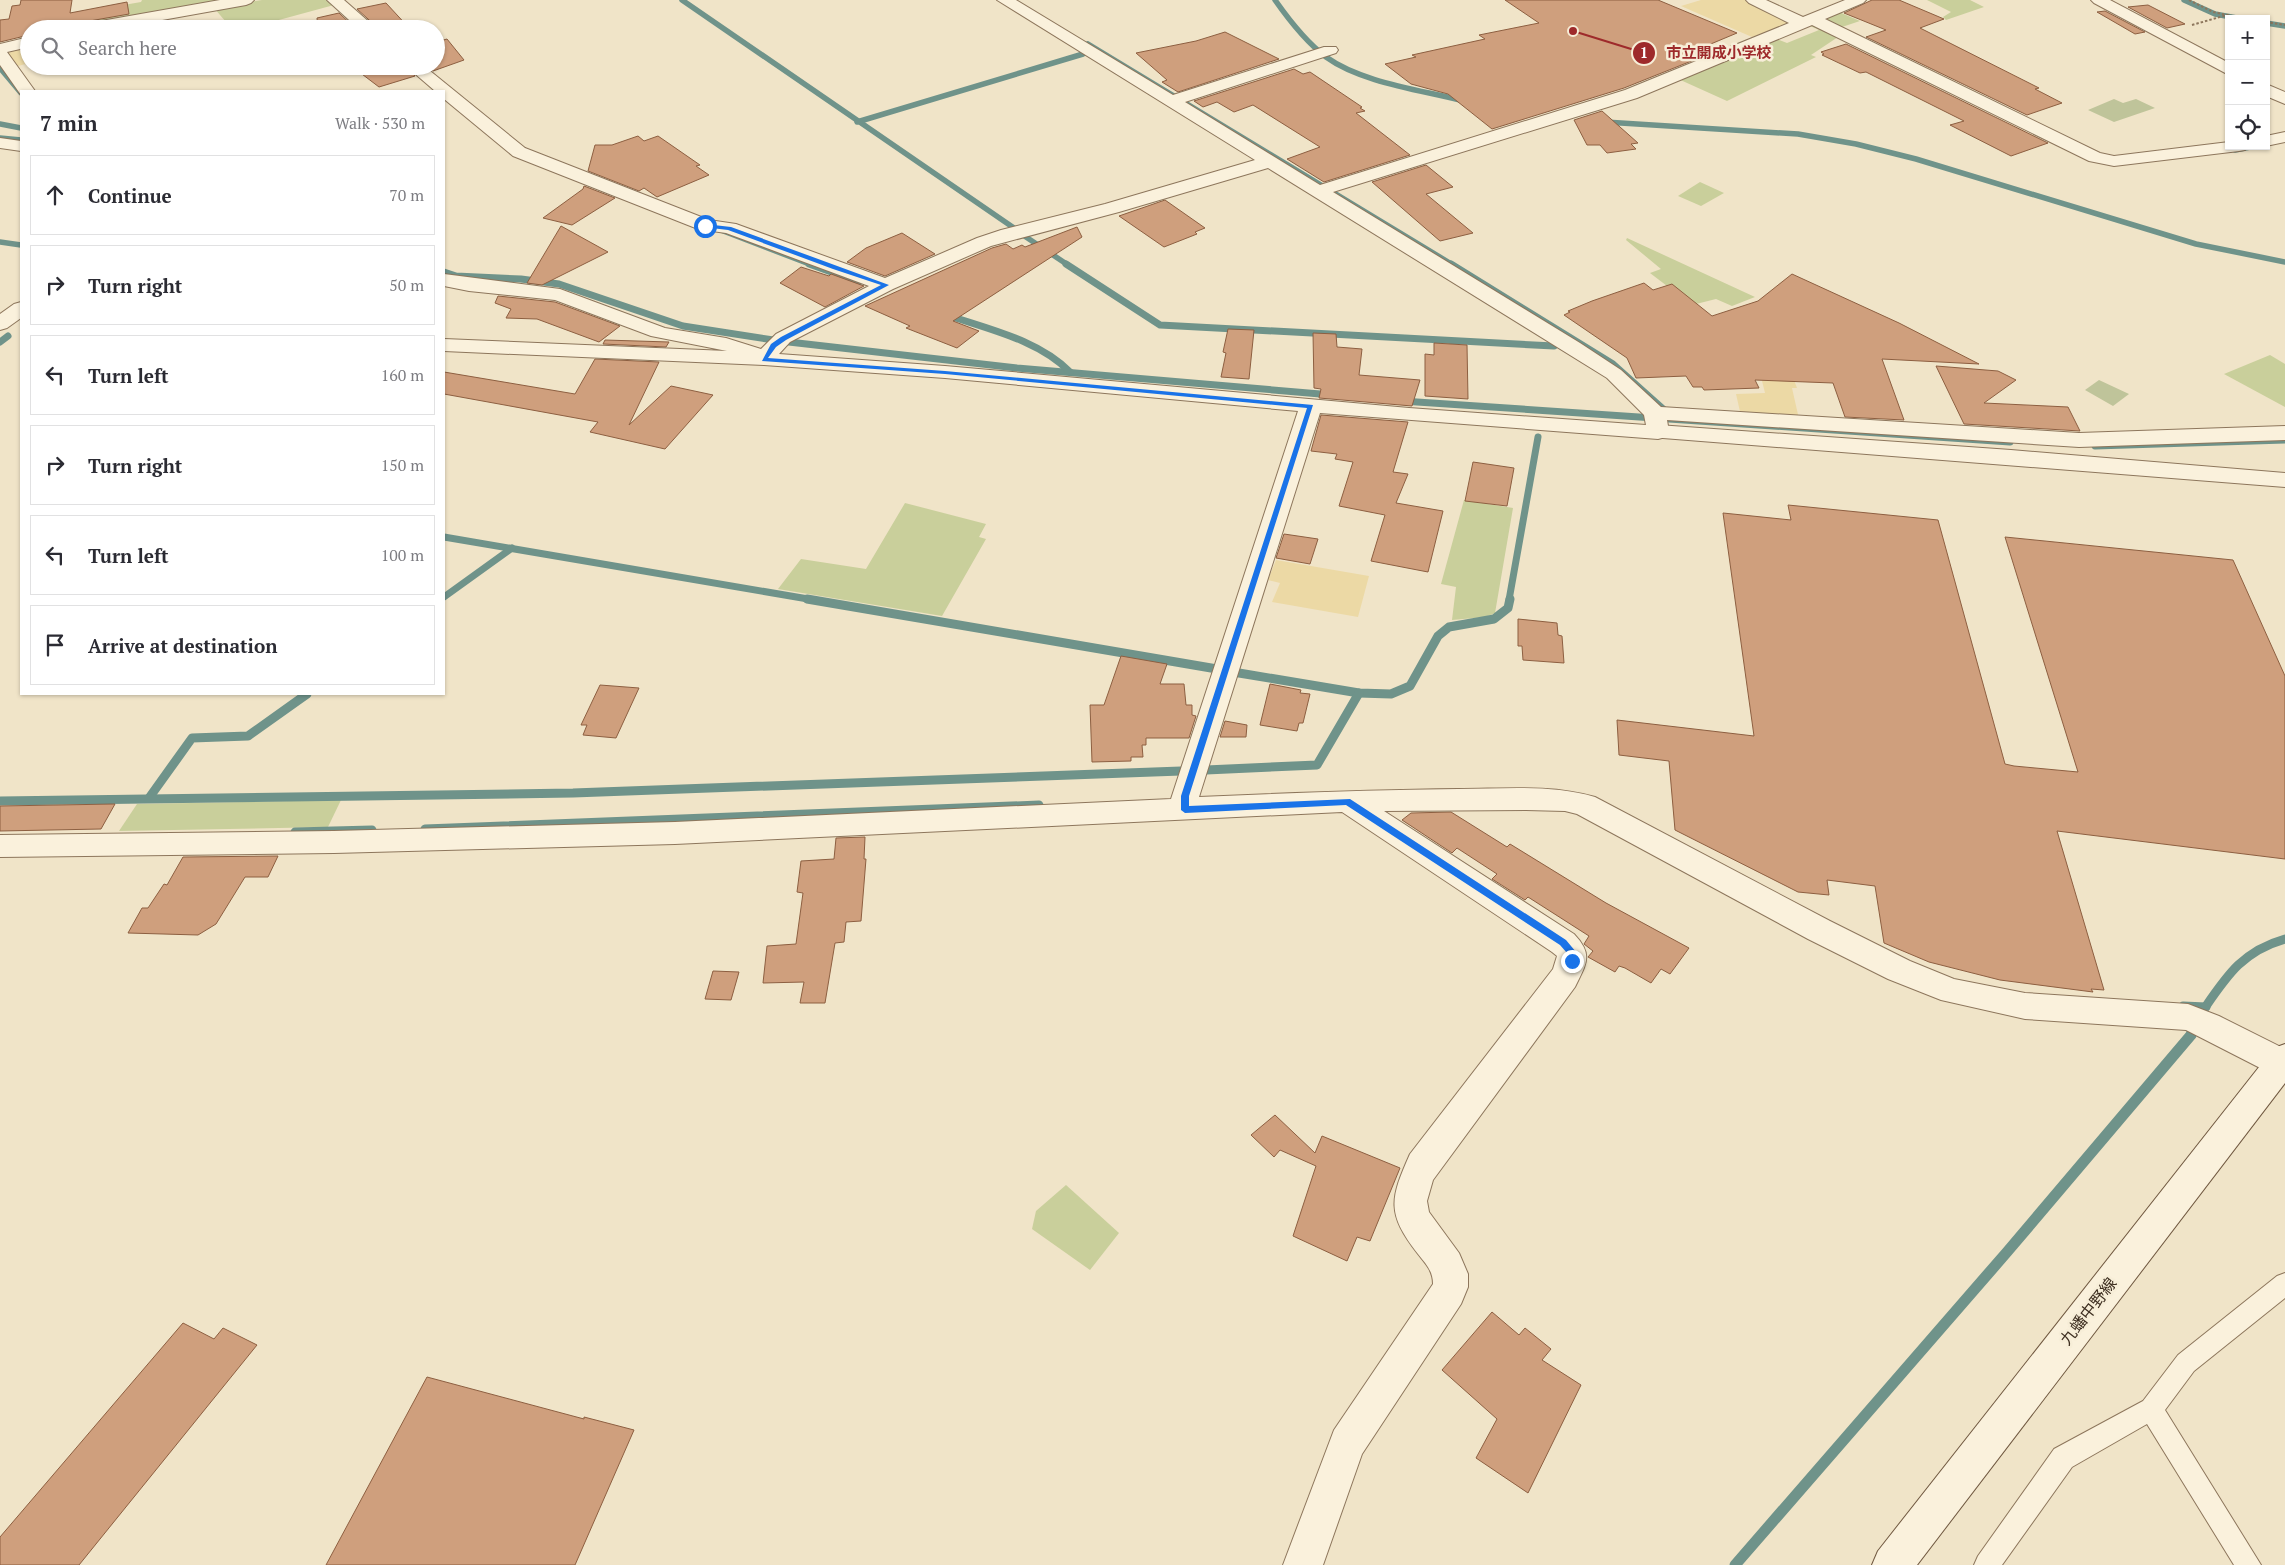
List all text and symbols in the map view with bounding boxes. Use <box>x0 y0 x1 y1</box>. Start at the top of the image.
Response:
map controls <box>2225 15 2270 150</box>
button: + <box>2225 15 2270 60</box>
search box <box>20 20 445 75</box>
icon: search <box>38 34 66 62</box>
text: Search here <box>78 35 177 60</box>
callout: 市立開成小学校 <box>1631 38 1781 68</box>
text: 1 <box>1640 42 1648 62</box>
text: 市立開成小学校 <box>1666 42 1772 62</box>
button: − <box>2225 60 2270 105</box>
button: locate <box>2225 105 2270 150</box>
text: 7 min <box>40 109 97 137</box>
text: Walk · 530 m <box>335 112 425 134</box>
icon: ahead <box>41 181 69 209</box>
text: Continue <box>88 183 172 208</box>
text: 70 m <box>389 184 424 206</box>
route start <box>694 215 717 238</box>
icon: right <box>41 271 69 299</box>
text: Turn right <box>88 273 182 298</box>
text: 50 m <box>389 274 424 296</box>
icon: left <box>41 361 69 389</box>
text: Turn left <box>88 363 169 388</box>
text: 160 m <box>381 364 424 386</box>
icon: right <box>41 451 69 479</box>
text: Turn right <box>88 453 182 478</box>
text: 150 m <box>381 454 424 476</box>
icon: left <box>41 541 69 569</box>
text: Turn left <box>88 543 169 568</box>
text: 100 m <box>381 544 424 566</box>
icon: arrive <box>41 631 69 659</box>
text: Arrive at destination <box>88 633 277 658</box>
route end <box>1561 950 1584 973</box>
street label: 九蟠中野線 <box>2055 1273 2121 1349</box>

